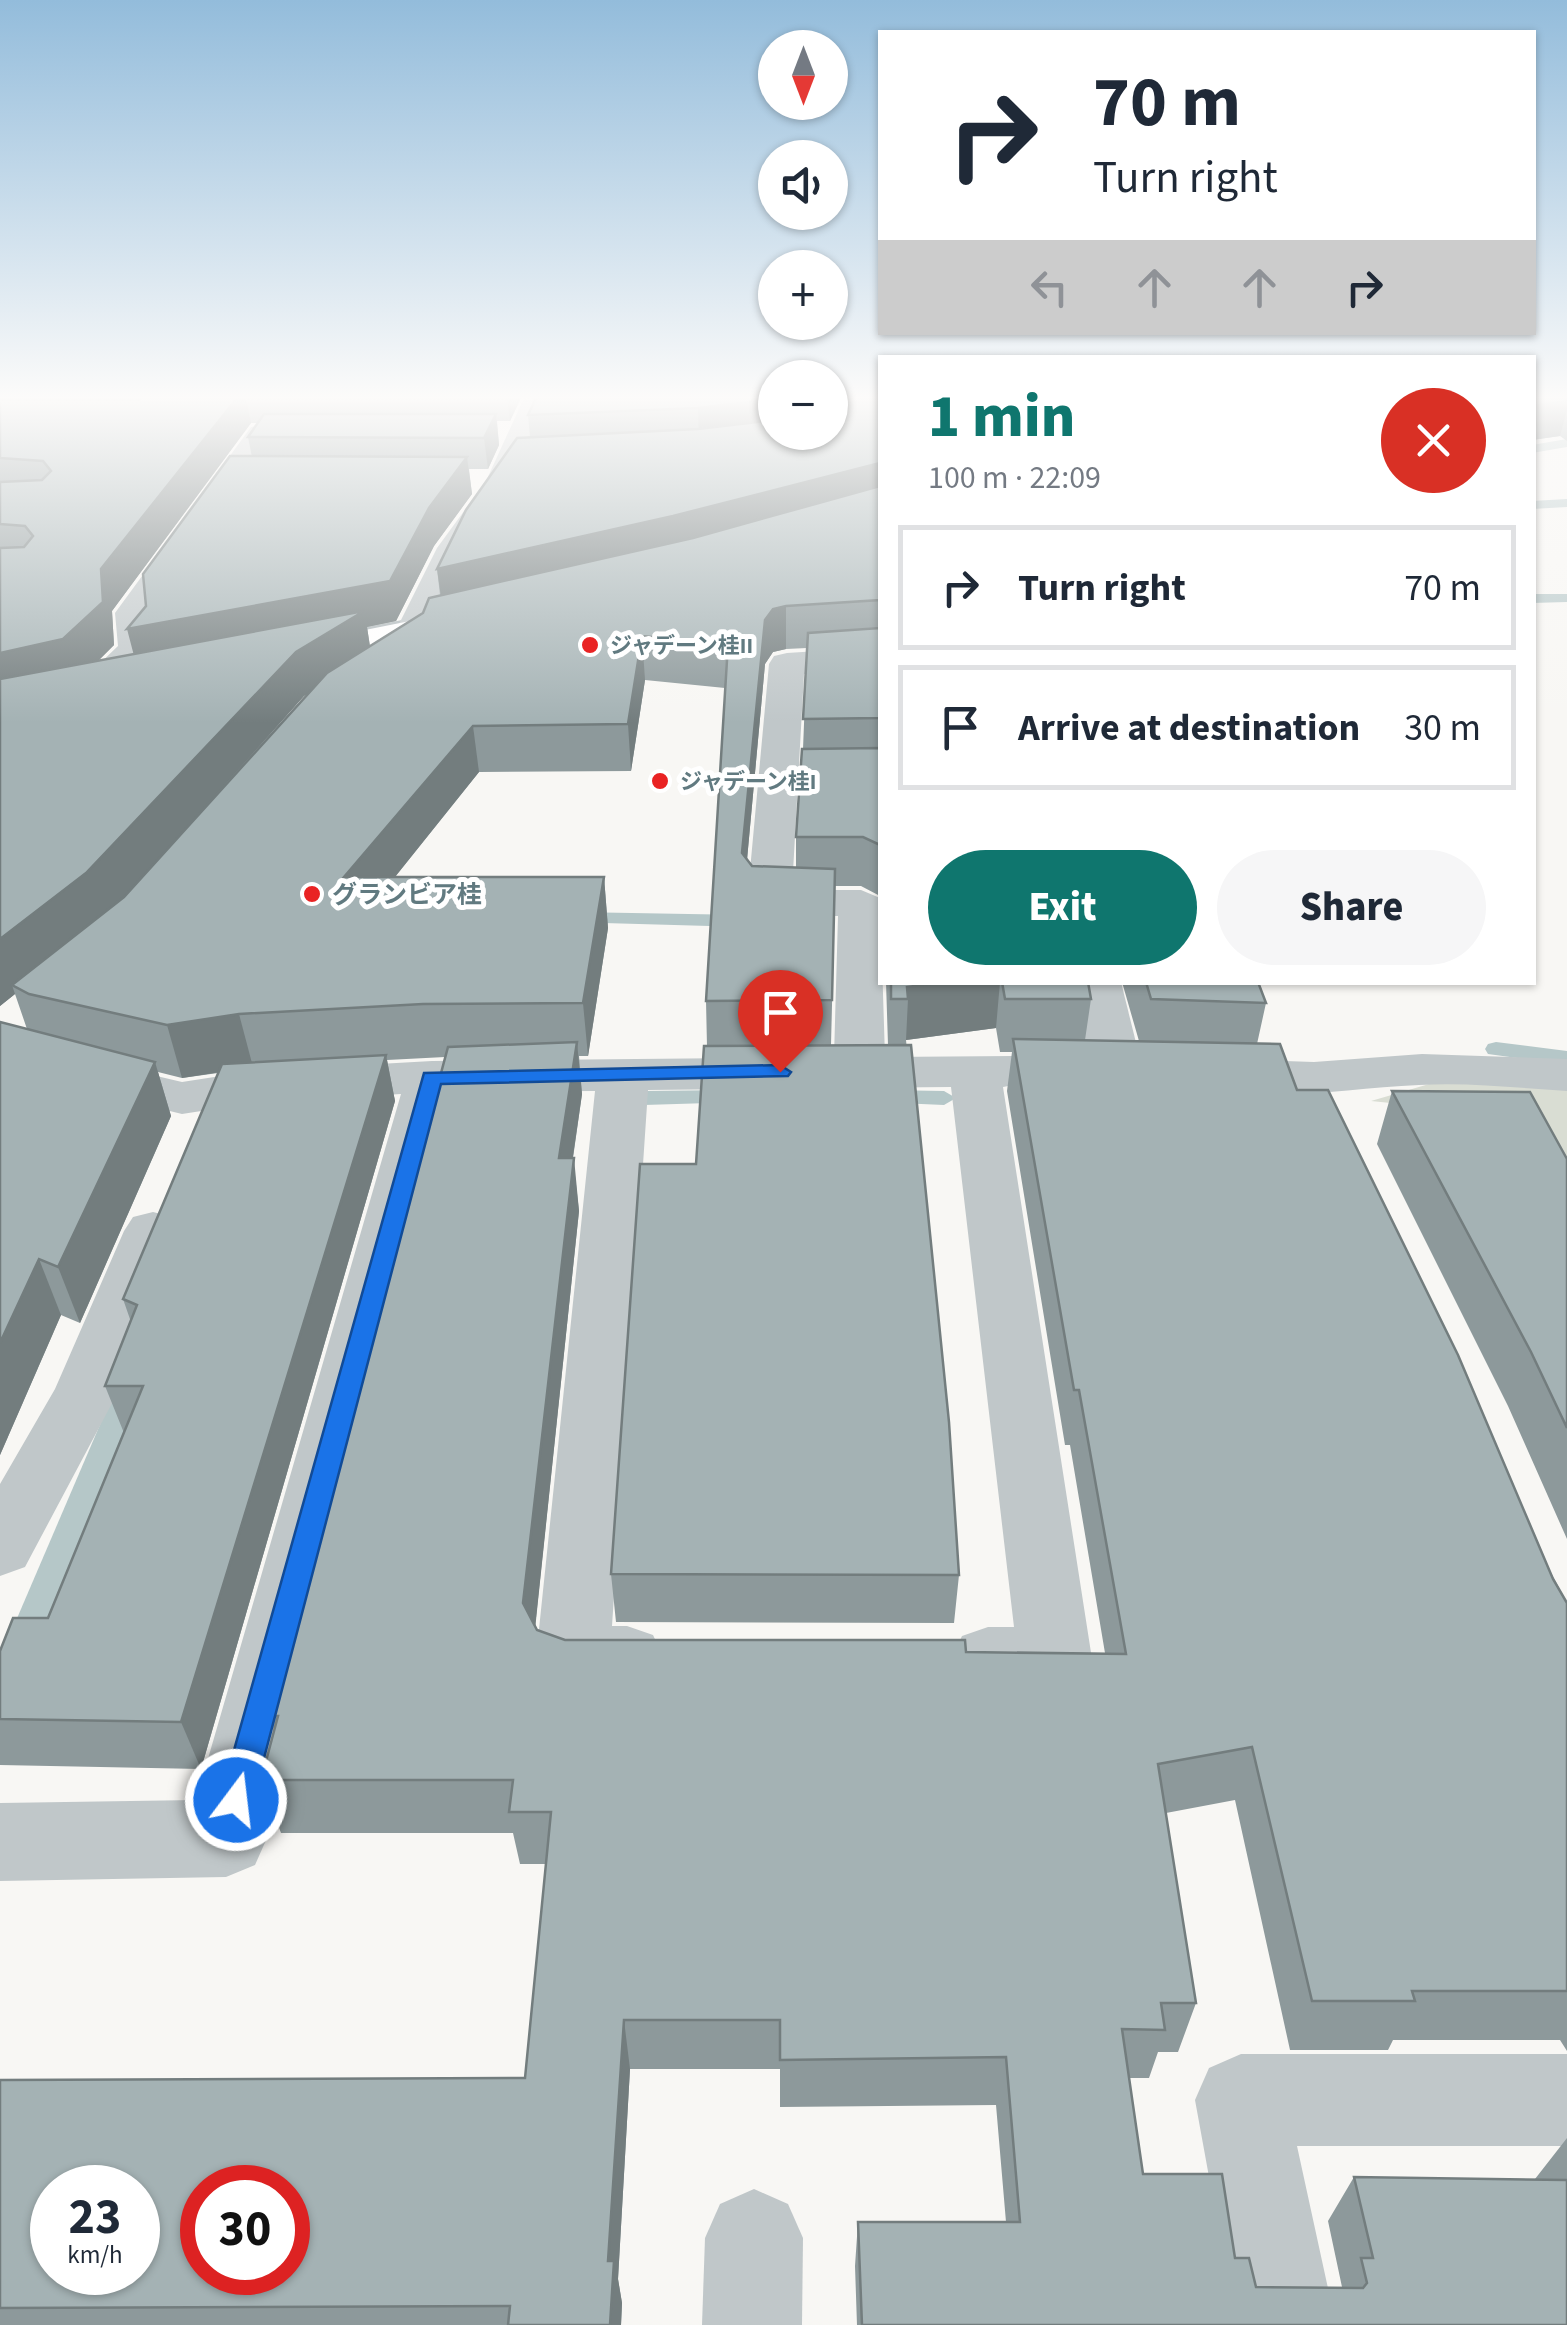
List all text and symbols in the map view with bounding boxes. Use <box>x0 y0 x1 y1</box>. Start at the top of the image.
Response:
north arrow <box>758 30 848 120</box>
map controls <box>758 30 848 450</box>
text: 70 m <box>1093 53 1241 153</box>
icon: right <box>928 70 1058 200</box>
button: sound <box>758 140 848 230</box>
text: Turn right <box>1093 146 1278 210</box>
button: + <box>758 250 848 340</box>
icon: left <box>1022 260 1077 315</box>
icon: ahead <box>1127 260 1182 315</box>
icon: ahead <box>1232 260 1287 315</box>
icon: right <box>1337 260 1392 315</box>
button: − <box>758 360 848 450</box>
text: 1 min <box>928 375 1075 460</box>
button: close <box>1381 388 1486 493</box>
text: 100 m · 22:09 <box>928 455 1101 501</box>
icon: right <box>933 560 988 615</box>
text: Turn right <box>1018 561 1186 615</box>
text: 70 m <box>1404 561 1481 615</box>
place label: ジャデーン桂II <box>610 630 753 662</box>
marker: ジャデーン桂II <box>579 634 601 656</box>
icon: arrive <box>933 700 988 755</box>
text: Arrive at destination <box>1018 701 1360 755</box>
text: 30 m <box>1404 701 1481 755</box>
place label: ジャデーン桂I <box>680 766 816 798</box>
marker: ジャデーン桂I <box>649 770 671 792</box>
button: Exit <box>928 850 1197 965</box>
button: Share <box>1217 850 1486 965</box>
place label: グランビア桂 <box>332 877 482 913</box>
marker: グランビア桂 <box>301 883 323 905</box>
pin <box>738 970 823 1073</box>
icon: arrive <box>753 985 808 1040</box>
position arrow <box>184 1748 288 1852</box>
speed limit sign: 30 <box>180 2165 310 2295</box>
text: 23 <box>69 2182 121 2253</box>
text: km/h <box>67 2237 123 2273</box>

